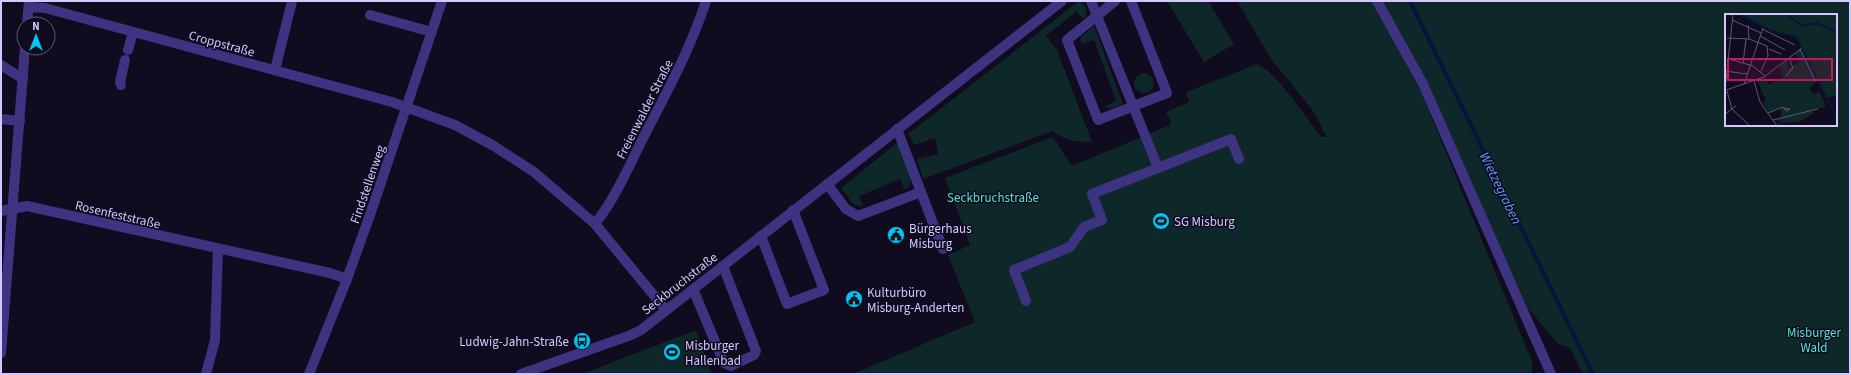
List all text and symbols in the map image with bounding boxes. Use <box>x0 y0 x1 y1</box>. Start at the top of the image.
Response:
inset map <box>1725 14 1837 126</box>
north arrow <box>16 16 56 56</box>
text: N <box>32 19 40 34</box>
street label: Croppstraße <box>187 27 257 61</box>
street label: Freienwalder Straße <box>612 57 678 162</box>
street label: Findstellenweg <box>346 142 390 226</box>
water label: Wietzegraben <box>1474 149 1526 228</box>
park label: Seckbruchstraße <box>947 189 1039 207</box>
street label: Rosenfeststraße <box>73 196 162 234</box>
sports icon: SG Misburg <box>1151 211 1171 231</box>
place label: SG Misburg <box>1174 213 1235 231</box>
place label: Bürgerhaus Misburg <box>909 220 972 253</box>
public building icon: Bürgerhaus Misburg <box>886 225 906 245</box>
street label: Seckbruchstraße <box>638 248 721 319</box>
place label: Kulturbüro Misburg-Anderten <box>867 284 964 317</box>
public building icon: Kulturbüro Misburg-Anderten <box>844 289 864 309</box>
park label: Misburger Wald <box>1787 324 1842 357</box>
bus stop icon: Ludwig-Jahn-Straße <box>572 331 592 351</box>
place label: Ludwig-Jahn-Straße <box>459 333 569 351</box>
place label: Misburger Hallenbad <box>685 337 741 370</box>
sports icon: Misburger Hallenbad <box>662 342 682 362</box>

